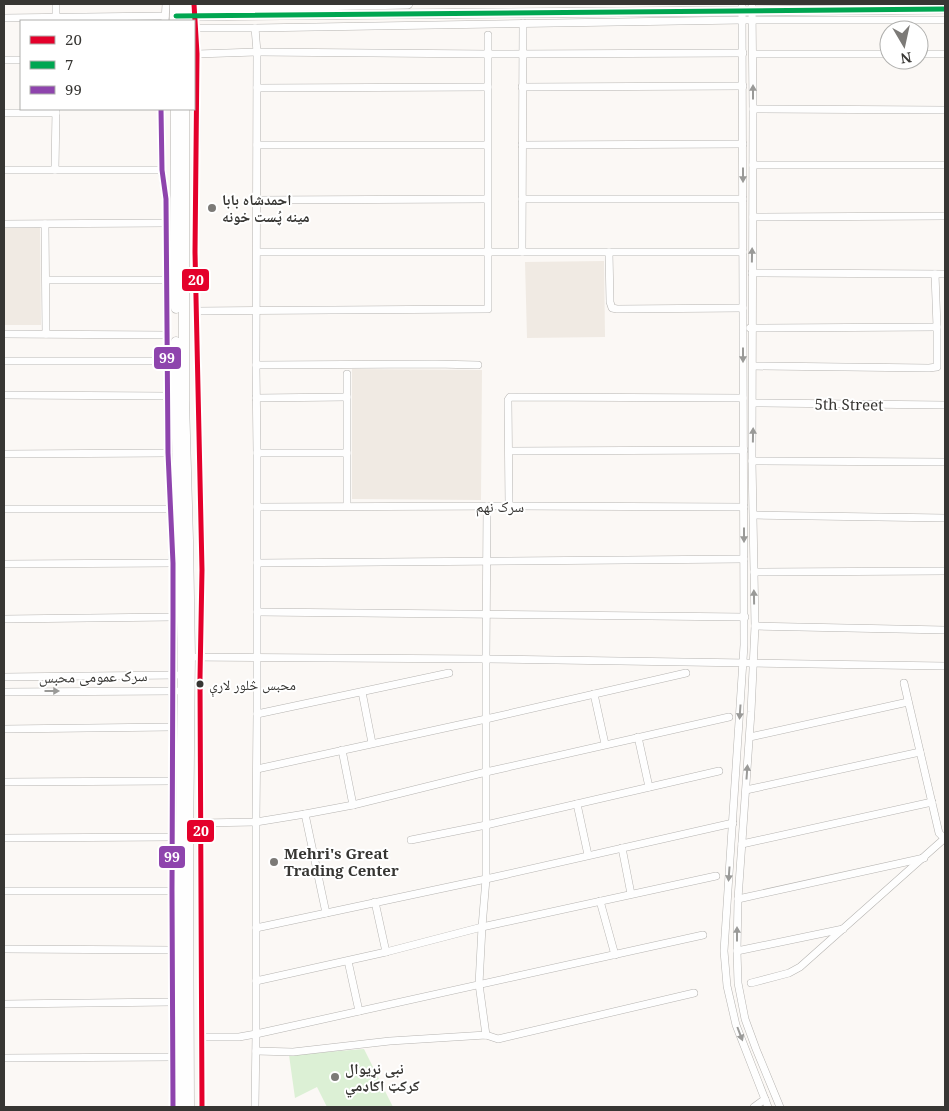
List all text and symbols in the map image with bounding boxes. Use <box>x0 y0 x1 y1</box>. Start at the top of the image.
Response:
legend <box>20 20 195 110</box>
north arrow <box>879 20 929 70</box>
text: 20 <box>65 29 82 49</box>
text: N <box>899 48 913 69</box>
text: 7 <box>65 54 73 74</box>
text: 99 <box>65 79 82 99</box>
one-way arrow <box>749 84 757 100</box>
one-way arrow <box>739 167 747 183</box>
place label: احمدشاه بابا مینه پُست خونه <box>222 189 310 226</box>
marker: احمدشاه بابا مینه پُست خونه <box>206 202 218 214</box>
one-way arrow <box>748 247 756 263</box>
line badge: 20 <box>181 268 210 292</box>
text: 20 <box>188 270 204 289</box>
line badge: 99 <box>153 346 182 370</box>
one-way arrow <box>739 347 747 363</box>
text: 99 <box>159 348 175 367</box>
street label: 5th Street <box>814 393 884 415</box>
one-way arrow <box>749 427 757 443</box>
street label: سرک نهم <box>476 496 524 517</box>
one-way arrow <box>740 527 748 543</box>
one-way arrow <box>750 589 758 605</box>
street label: سرک عمومی محبس <box>38 665 148 688</box>
place label: محبس څلور لارې <box>209 675 296 697</box>
marker: محبس څلور لارې <box>195 679 205 689</box>
one-way arrow <box>45 687 61 695</box>
one-way arrow <box>736 704 744 720</box>
one-way arrow <box>744 764 752 780</box>
line badge: 20 <box>186 819 215 843</box>
text: 20 <box>193 821 209 840</box>
place label: Mehri's Great Trading Center <box>284 843 399 880</box>
line badge: 99 <box>158 845 186 869</box>
text: 99 <box>164 847 180 866</box>
marker: Mehri's Great Trading Center <box>268 856 280 868</box>
one-way arrow <box>725 866 733 882</box>
one-way arrow <box>733 926 741 942</box>
one-way arrow <box>736 1027 744 1042</box>
place label: نبی نړیوال کرکټ اکاډمي <box>345 1058 420 1098</box>
marker: نبی نړیوال کرکټ اکاډمي <box>329 1071 341 1083</box>

